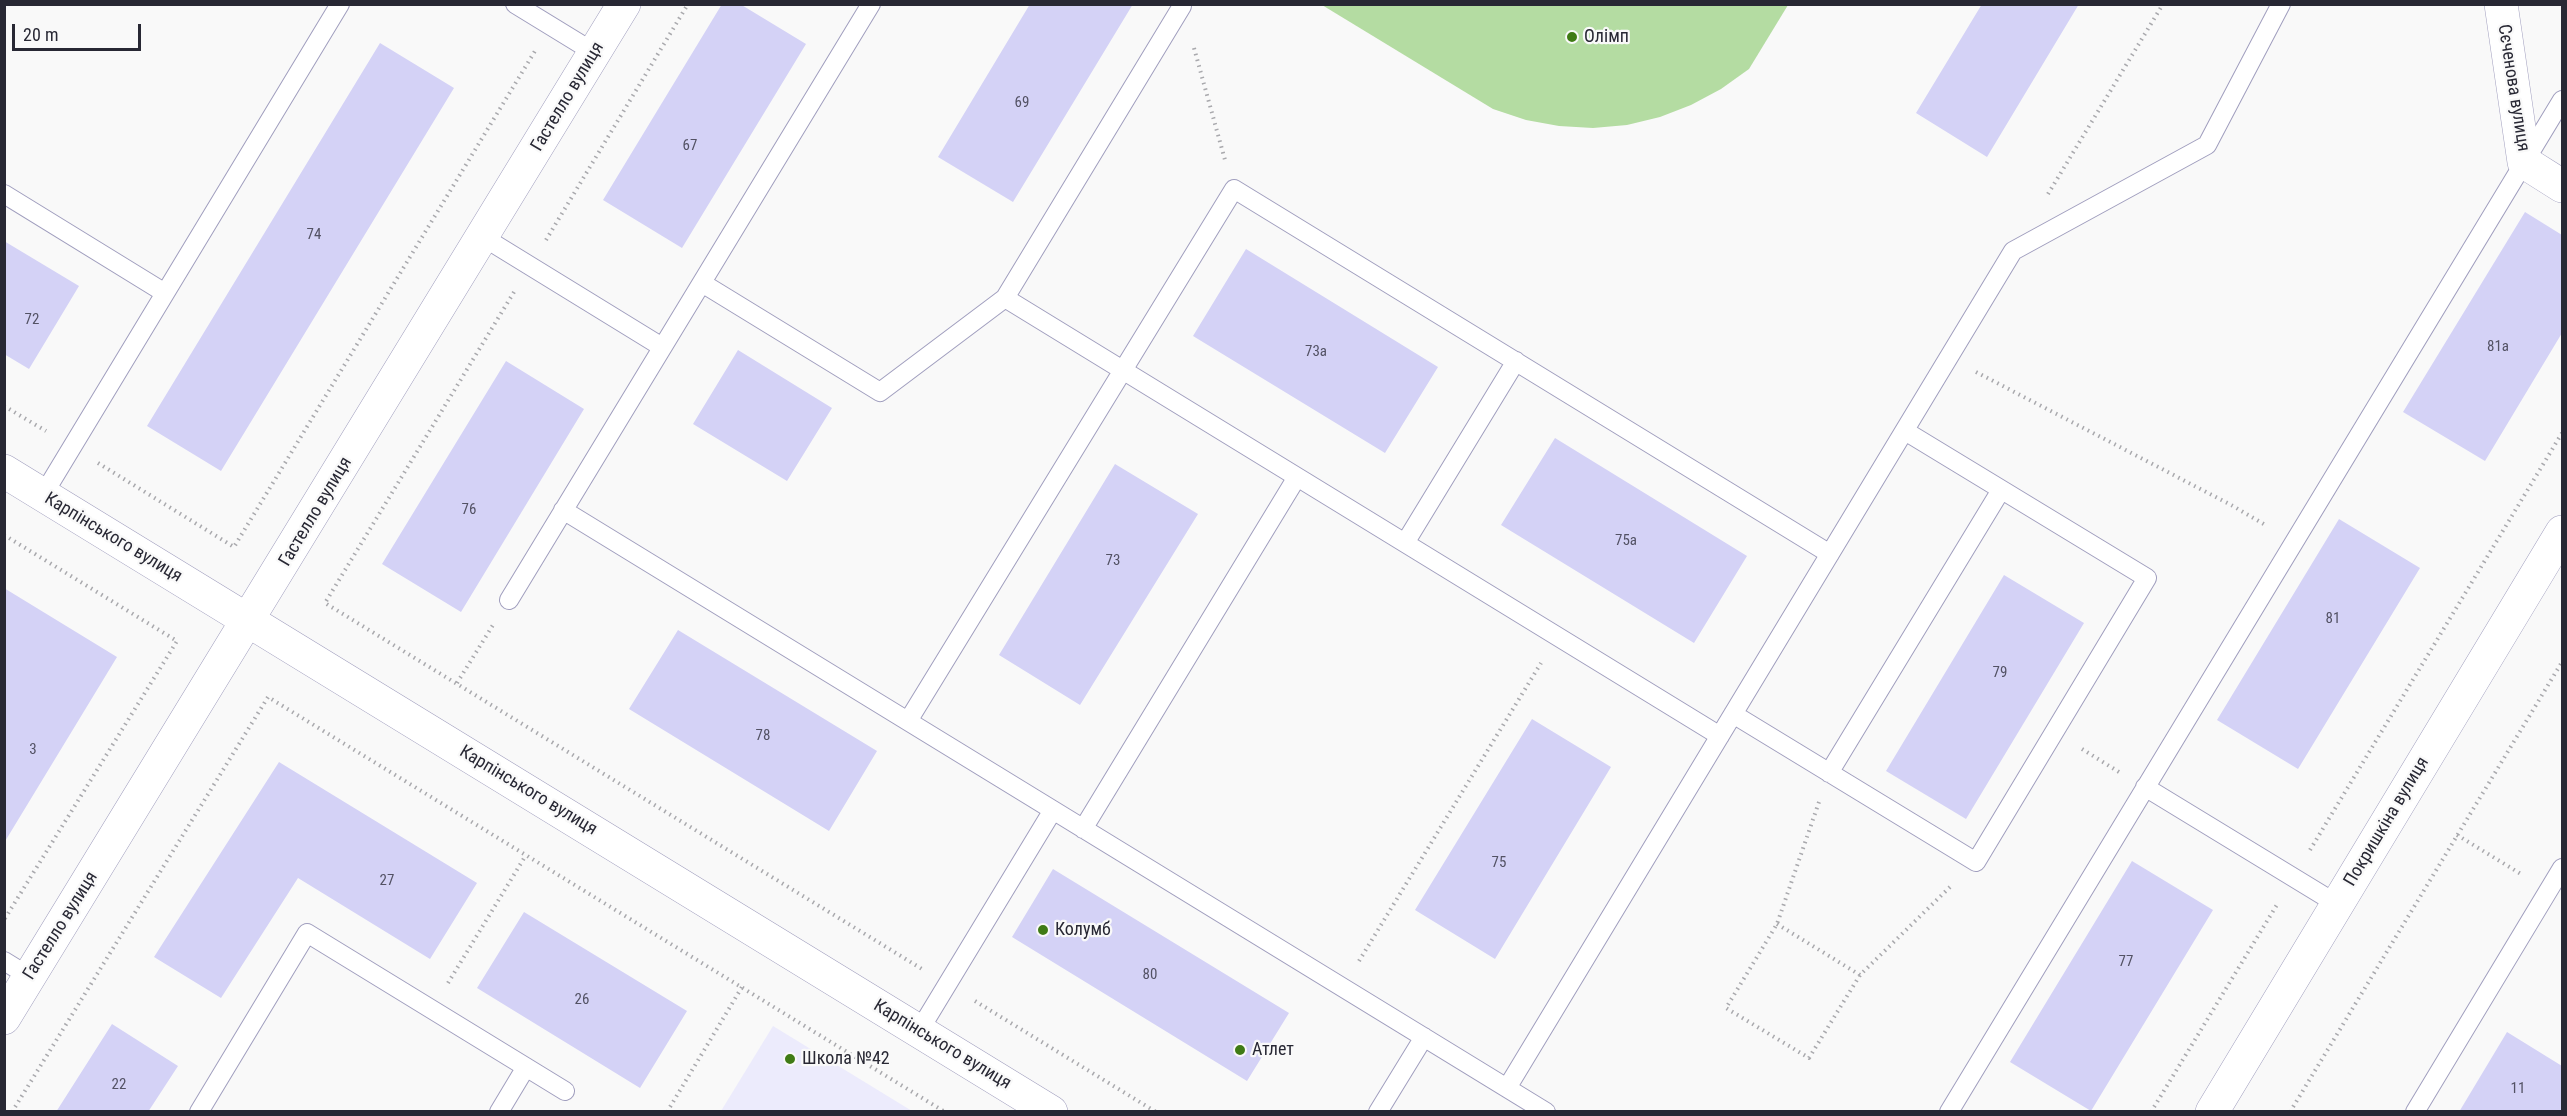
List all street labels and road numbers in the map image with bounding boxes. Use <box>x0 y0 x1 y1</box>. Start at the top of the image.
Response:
street label: Сєченова вулиця <box>2492 23 2534 153</box>
street label: Гастелло вулиця <box>527 39 609 155</box>
street label: Гастелло вулиця <box>275 454 357 570</box>
street label: Карпінського вулиця <box>40 488 186 588</box>
street label: Карпінського вулиця <box>455 741 601 841</box>
street label: Покришкіна вулиця <box>2340 753 2434 891</box>
street label: Гастелло вулиця <box>19 868 103 984</box>
street label: Карпінського вулиця <box>869 995 1015 1095</box>

